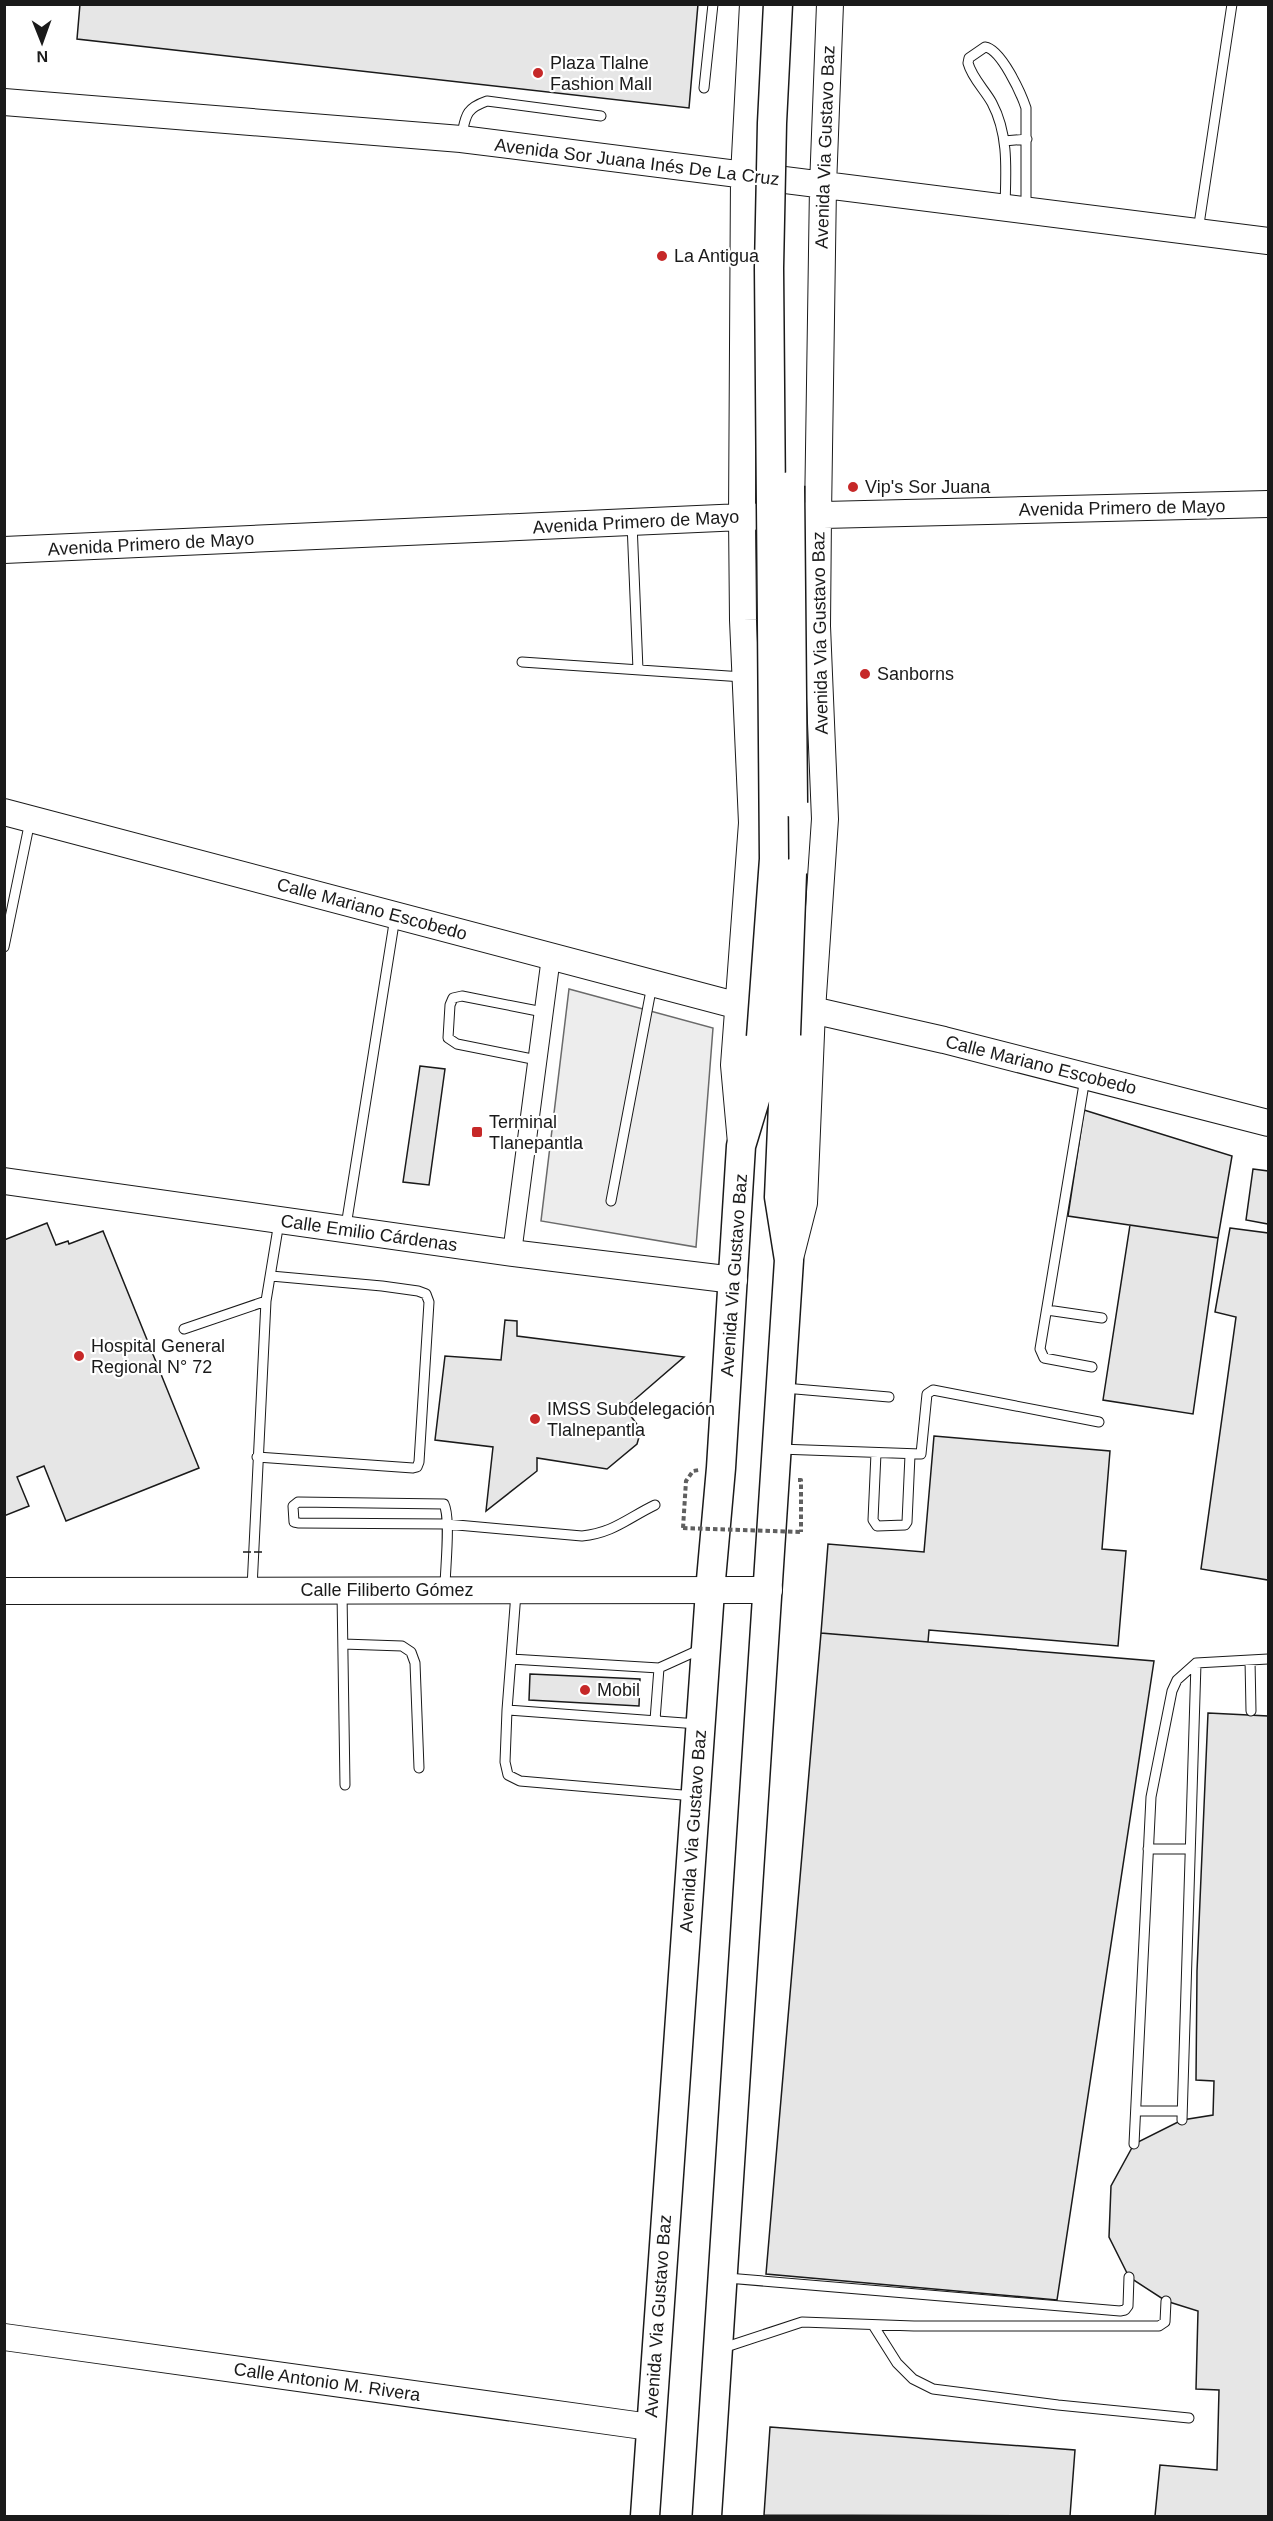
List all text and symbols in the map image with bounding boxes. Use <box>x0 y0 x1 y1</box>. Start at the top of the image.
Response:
north arrow <box>12 12 72 72</box>
street label: Avenida Via Gustavo Baz <box>811 45 839 249</box>
text: N <box>36 48 48 65</box>
place label: Plaza Tlalne Fashion Mall <box>550 53 652 94</box>
marker: Plaza Tlalne Fashion Mall <box>531 66 545 80</box>
street label: Avenida Sor Juana Inés De La Cruz <box>493 135 781 189</box>
place label: La Antigua <box>674 246 760 266</box>
marker: La Antigua <box>655 249 669 263</box>
place label: Vip's Sor Juana <box>865 477 991 497</box>
marker: Vip's Sor Juana <box>846 480 860 494</box>
street label: Avenida Primero de Mayo <box>1018 496 1226 520</box>
street label: Avenida Primero de Mayo <box>532 507 740 537</box>
street label: Avenida Primero de Mayo <box>47 529 255 559</box>
street label: Avenida Via Gustavo Baz <box>808 531 832 735</box>
place label: Sanborns <box>877 664 954 684</box>
marker: Sanborns <box>858 667 872 681</box>
street label: Calle Mariano Escobedo <box>275 874 469 944</box>
street label: Calle Mariano Escobedo <box>943 1032 1139 1098</box>
place label: Terminal Tlanepantla <box>489 1112 584 1153</box>
marker: Terminal Tlanepantla <box>470 1125 484 1139</box>
street label: Avenida Via Gustavo Baz <box>717 1173 751 1377</box>
street label: Calle Emilio Cárdenas <box>279 1211 459 1255</box>
place label: Hospital General Regional N° 72 <box>91 1336 225 1377</box>
marker: Hospital General Regional N° 72 <box>72 1349 86 1363</box>
place label: IMSS Subdelegación Tlalnepantla <box>547 1399 715 1440</box>
marker: IMSS Subdelegación Tlalnepantla <box>528 1412 542 1426</box>
street label: Calle Filiberto Gómez <box>300 1580 474 1600</box>
place label: Mobil <box>597 1680 640 1700</box>
marker: Mobil <box>578 1683 592 1697</box>
street label: Avenida Via Gustavo Baz <box>676 1729 710 1933</box>
street label: Avenida Via Gustavo Baz <box>641 2214 675 2418</box>
street label: Calle Antonio M. Rivera <box>232 2359 422 2405</box>

